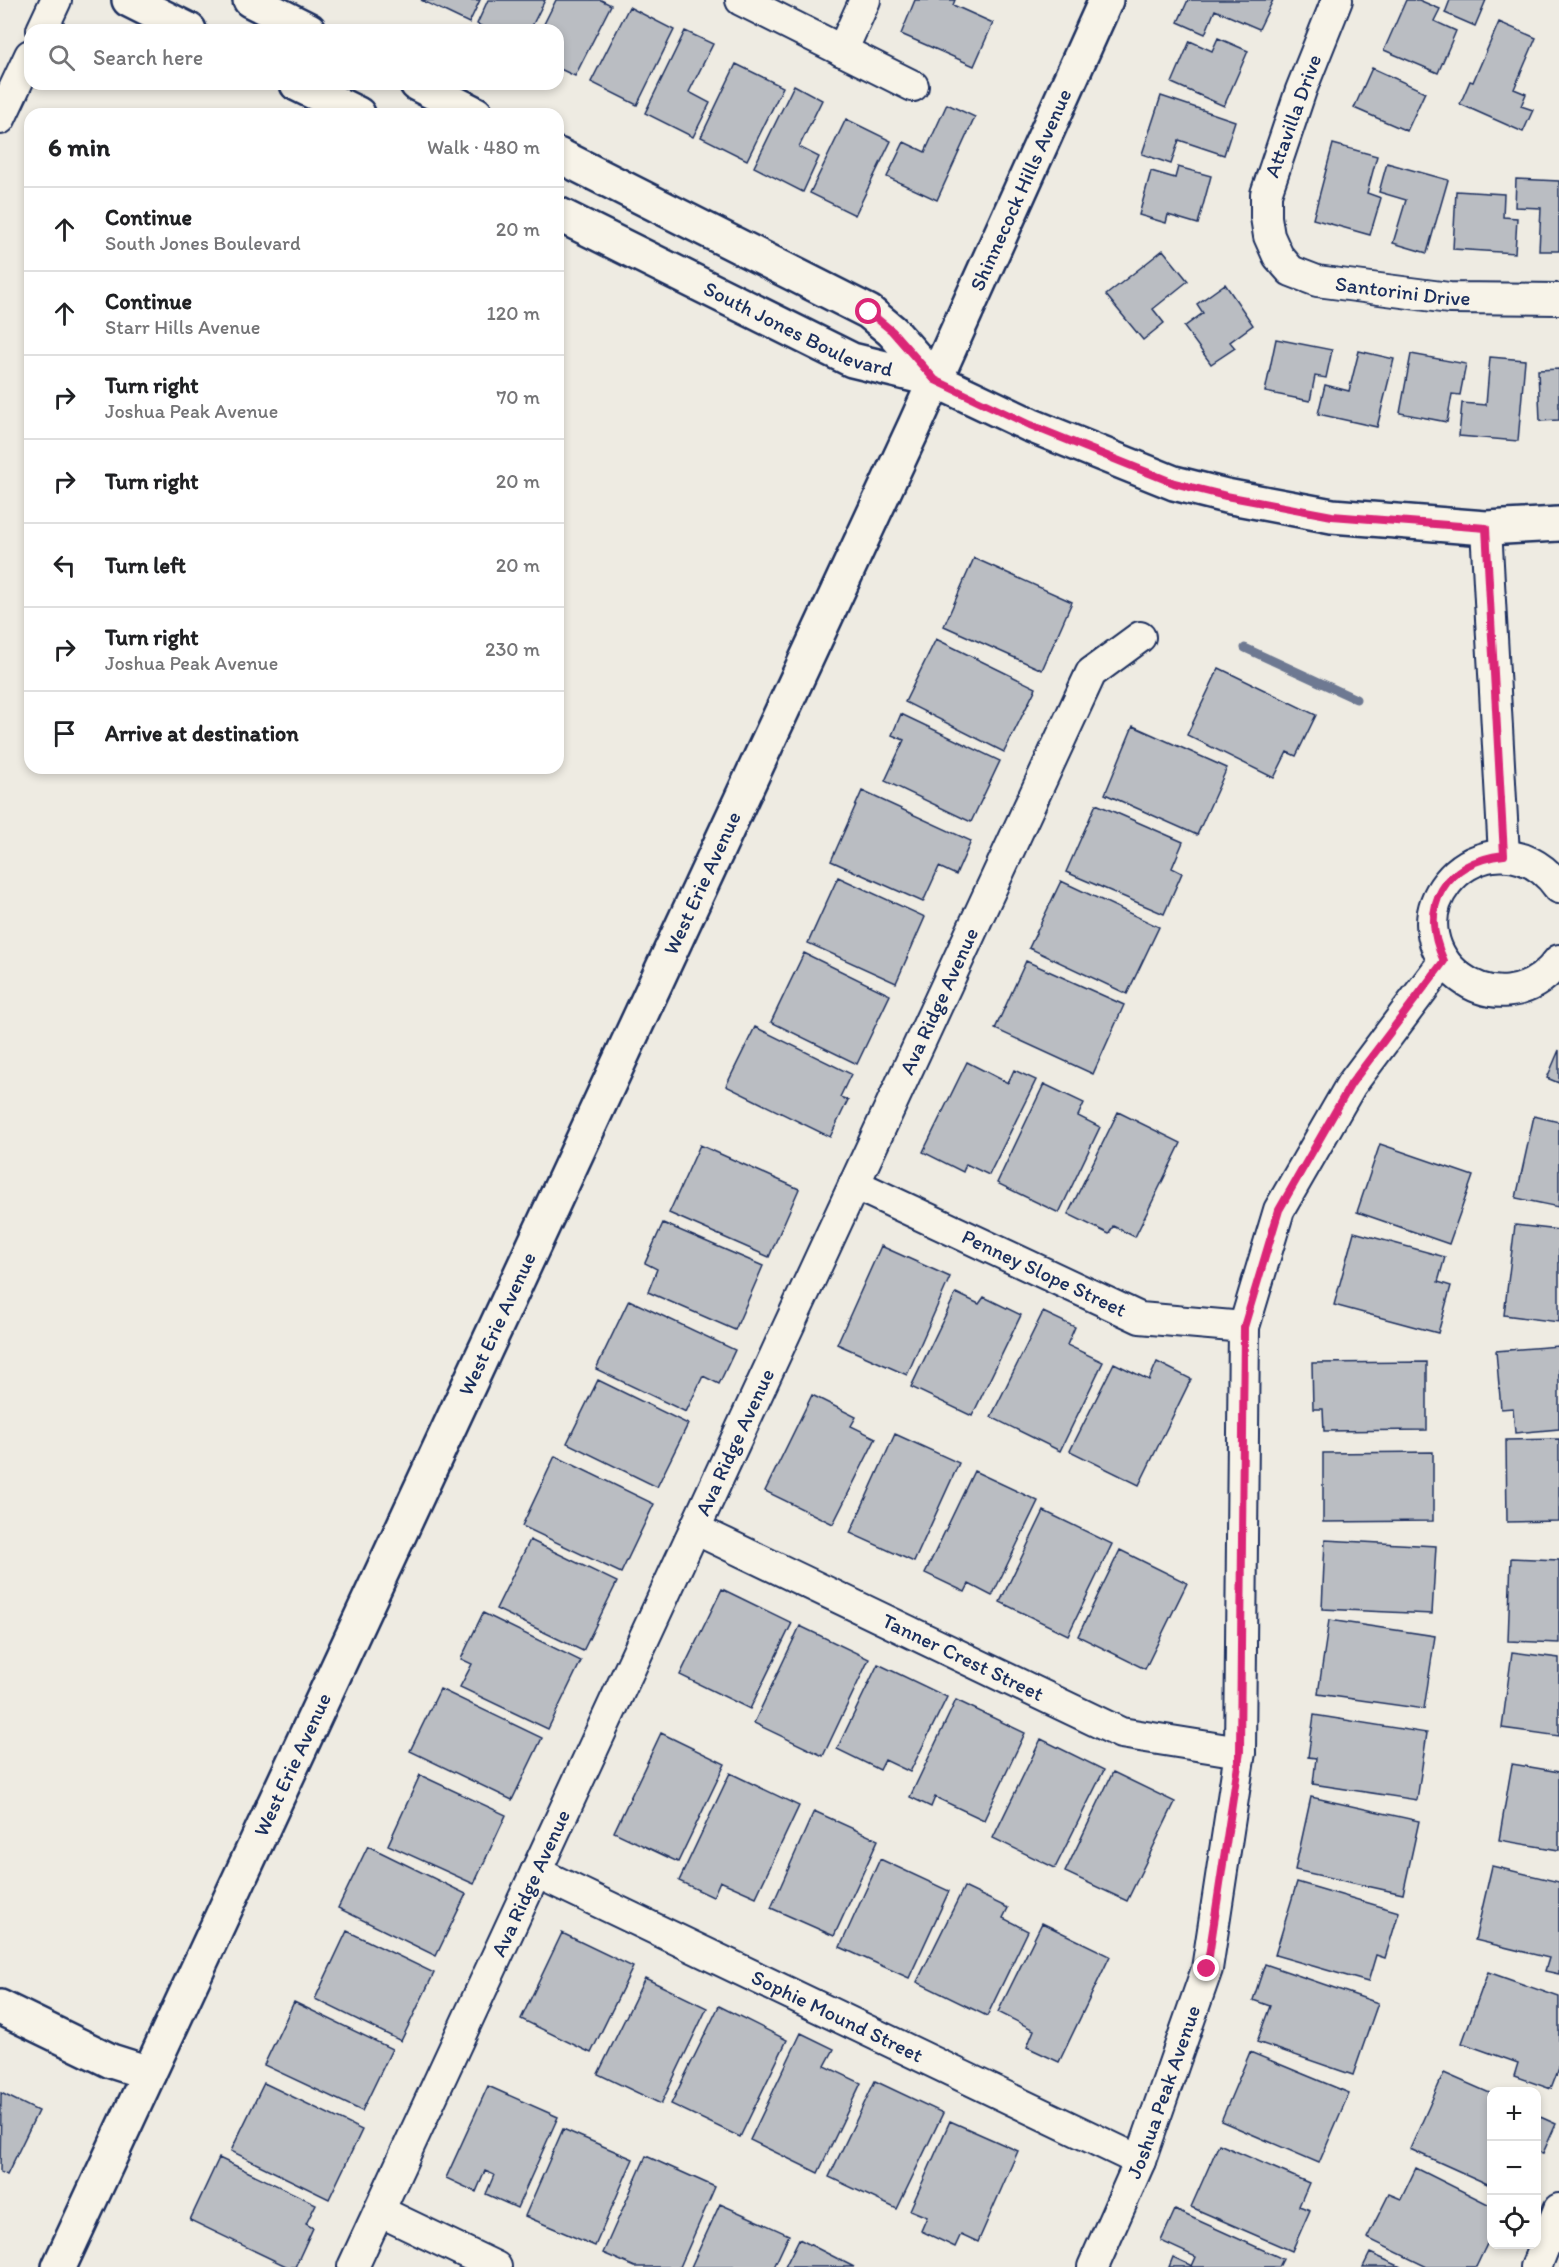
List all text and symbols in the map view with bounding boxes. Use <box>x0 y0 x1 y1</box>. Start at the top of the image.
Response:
search box <box>24 24 564 90</box>
icon: search <box>45 41 78 74</box>
text: Search here <box>93 44 203 71</box>
street label: Attavilla Drive <box>1259 51 1326 181</box>
street label: Shinnecock Hills Avenue <box>964 85 1077 295</box>
text: 6 min <box>48 131 110 163</box>
text: Walk · 480 m <box>427 135 540 159</box>
text: Continue <box>105 204 192 231</box>
icon: ahead <box>48 213 81 246</box>
text: 20 m <box>496 217 540 241</box>
text: South Jones Boulevard <box>105 231 301 255</box>
street label: Santorini Drive <box>1334 270 1470 310</box>
street label: South Jones Boulevard <box>700 275 895 381</box>
text: Continue <box>105 288 192 315</box>
icon: ahead <box>48 297 81 330</box>
route start <box>855 298 881 324</box>
text: 120 m <box>487 301 540 325</box>
text: Starr Hills Avenue <box>105 315 260 339</box>
text: Turn right <box>105 372 199 399</box>
icon: right <box>48 381 81 414</box>
text: 70 m <box>496 385 540 409</box>
text: Joshua Peak Avenue <box>105 399 278 423</box>
icon: right <box>48 465 81 498</box>
text: Turn right <box>105 468 199 495</box>
text: 20 m <box>496 469 540 493</box>
icon: left <box>48 549 81 582</box>
text: Turn left <box>105 552 186 579</box>
text: 20 m <box>496 553 540 577</box>
text: Turn right <box>105 624 199 651</box>
icon: right <box>48 633 81 666</box>
text: 230 m <box>485 637 540 661</box>
text: Joshua Peak Avenue <box>105 651 278 675</box>
icon: arrive <box>48 717 81 750</box>
text: Arrive at destination <box>105 720 299 747</box>
street label: West Erie Avenue <box>658 807 746 959</box>
street label: Ava Ridge Avenue <box>894 923 983 1078</box>
street label: Penney Slope Street <box>958 1223 1131 1322</box>
street label: West Erie Avenue <box>453 1248 541 1399</box>
street label: Ava Ridge Avenue <box>690 1364 779 1519</box>
street label: Tanner Crest Street <box>878 1608 1048 1706</box>
street label: West Erie Avenue <box>248 1689 336 1840</box>
street label: Ava Ridge Avenue <box>485 1805 575 1960</box>
route end <box>1193 1955 1219 1981</box>
street label: Sophie Mound Street <box>748 1964 927 2067</box>
street label: Joshua Peak Avenue <box>1121 2002 1205 2182</box>
map controls <box>1487 2087 1541 2249</box>
button: + <box>1487 2087 1541 2141</box>
button: − <box>1487 2141 1541 2195</box>
button: locate <box>1487 2195 1541 2249</box>

